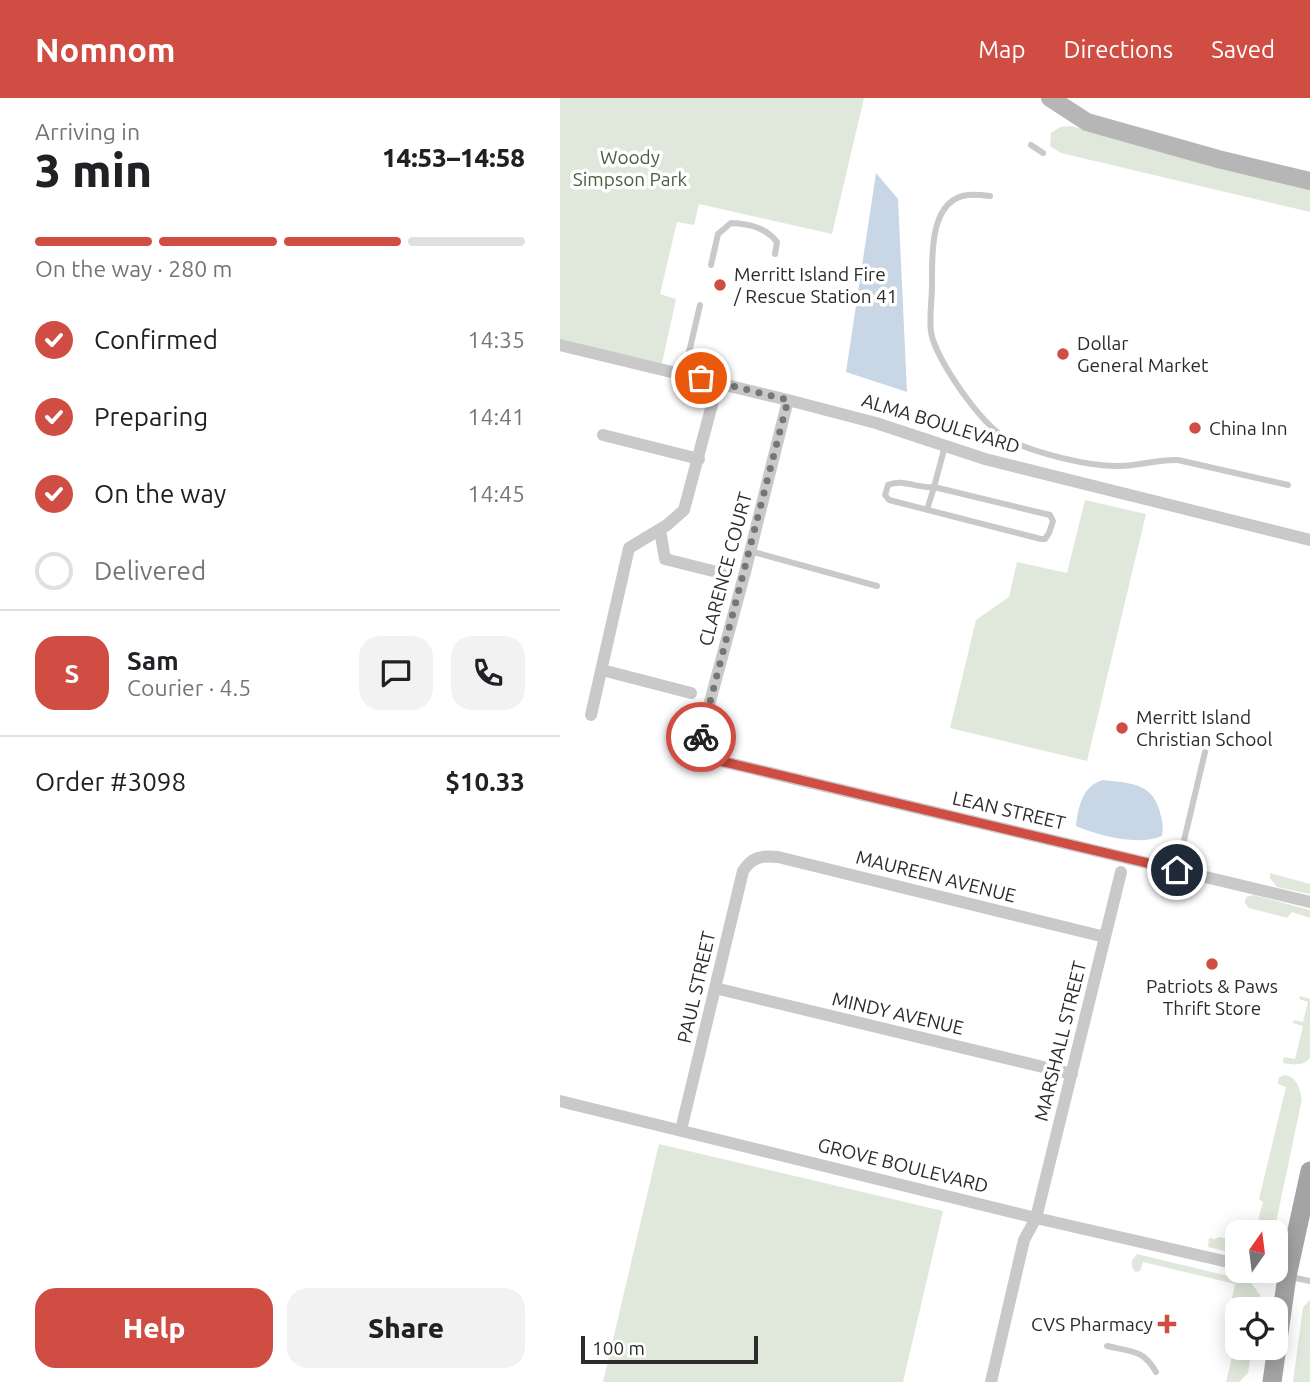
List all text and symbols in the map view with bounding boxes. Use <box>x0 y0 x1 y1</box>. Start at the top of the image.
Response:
text: Nomnom <box>35 31 176 68</box>
text: Map <box>978 36 1025 63</box>
text: Directions <box>1063 36 1173 63</box>
text: Saved <box>1211 36 1275 63</box>
text: Arriving in <box>35 119 140 144</box>
text: 14:53–14:58 <box>382 143 525 172</box>
text: 3 min <box>35 144 152 196</box>
park label: Woody Simpson Park <box>573 146 688 190</box>
text: On the way · 280 m <box>35 256 232 281</box>
place label: Merritt Island Fire / Rescue Station 41 <box>733 263 897 307</box>
marker: Merritt Island Fire / Rescue Station 41 <box>712 277 728 293</box>
icon: check <box>35 321 73 359</box>
text: Confirmed <box>94 325 218 354</box>
text: 14:35 <box>467 327 525 352</box>
place label: Dollar General Market <box>1077 332 1209 376</box>
marker: Dollar General Market <box>1055 346 1071 362</box>
pin <box>671 348 731 408</box>
icon: bag <box>682 359 720 397</box>
street label: ALMA BOULEVARD <box>859 388 1023 458</box>
icon: check <box>35 398 73 436</box>
text: Preparing <box>94 402 208 431</box>
text: 14:41 <box>467 404 525 429</box>
place label: China Inn <box>1209 417 1288 439</box>
marker: China Inn <box>1187 420 1203 436</box>
icon: check <box>35 475 73 513</box>
text: On the way <box>94 479 226 508</box>
text: 14:45 <box>467 481 525 506</box>
street label: CLARENCE COURT <box>694 489 756 648</box>
text: Delivered <box>94 556 206 585</box>
button: chat <box>359 636 433 710</box>
button: phone <box>451 636 525 710</box>
text: Sam <box>127 646 179 675</box>
text: S <box>65 659 79 688</box>
text: Courier · 4.5 <box>127 675 251 700</box>
courier <box>666 702 736 772</box>
place label: Merritt Island Christian School <box>1136 706 1272 750</box>
icon: bike <box>682 718 720 756</box>
marker: Merritt Island Christian School <box>1114 720 1130 736</box>
text: Order #3098 <box>35 767 186 796</box>
text: $10.33 <box>445 767 525 796</box>
street label: LEAN STREET <box>950 786 1068 834</box>
pin <box>1147 840 1207 900</box>
street label: MAUREEN AVENUE <box>854 845 1018 907</box>
icon: home <box>1158 851 1196 889</box>
street label: PAUL STREET <box>672 929 720 1045</box>
marker: Patriots & Paws Thrift Store <box>1204 956 1220 972</box>
street label: MARSHALL STREET <box>1029 958 1091 1123</box>
place label: Patriots & Paws Thrift Store <box>1146 975 1278 1019</box>
street label: MINDY AVENUE <box>830 987 966 1039</box>
street label: GROVE BOULEVARD <box>816 1133 990 1197</box>
north arrow <box>1225 1220 1288 1283</box>
map controls <box>1225 1220 1288 1360</box>
button: Help <box>35 1288 273 1368</box>
button: Share <box>287 1288 525 1368</box>
button: locate <box>1225 1297 1288 1360</box>
place label: CVS Pharmacy <box>1031 1313 1153 1335</box>
marker: CVS Pharmacy <box>1159 1316 1175 1332</box>
scale bar <box>581 1333 758 1365</box>
text: 100 m <box>592 1337 645 1359</box>

